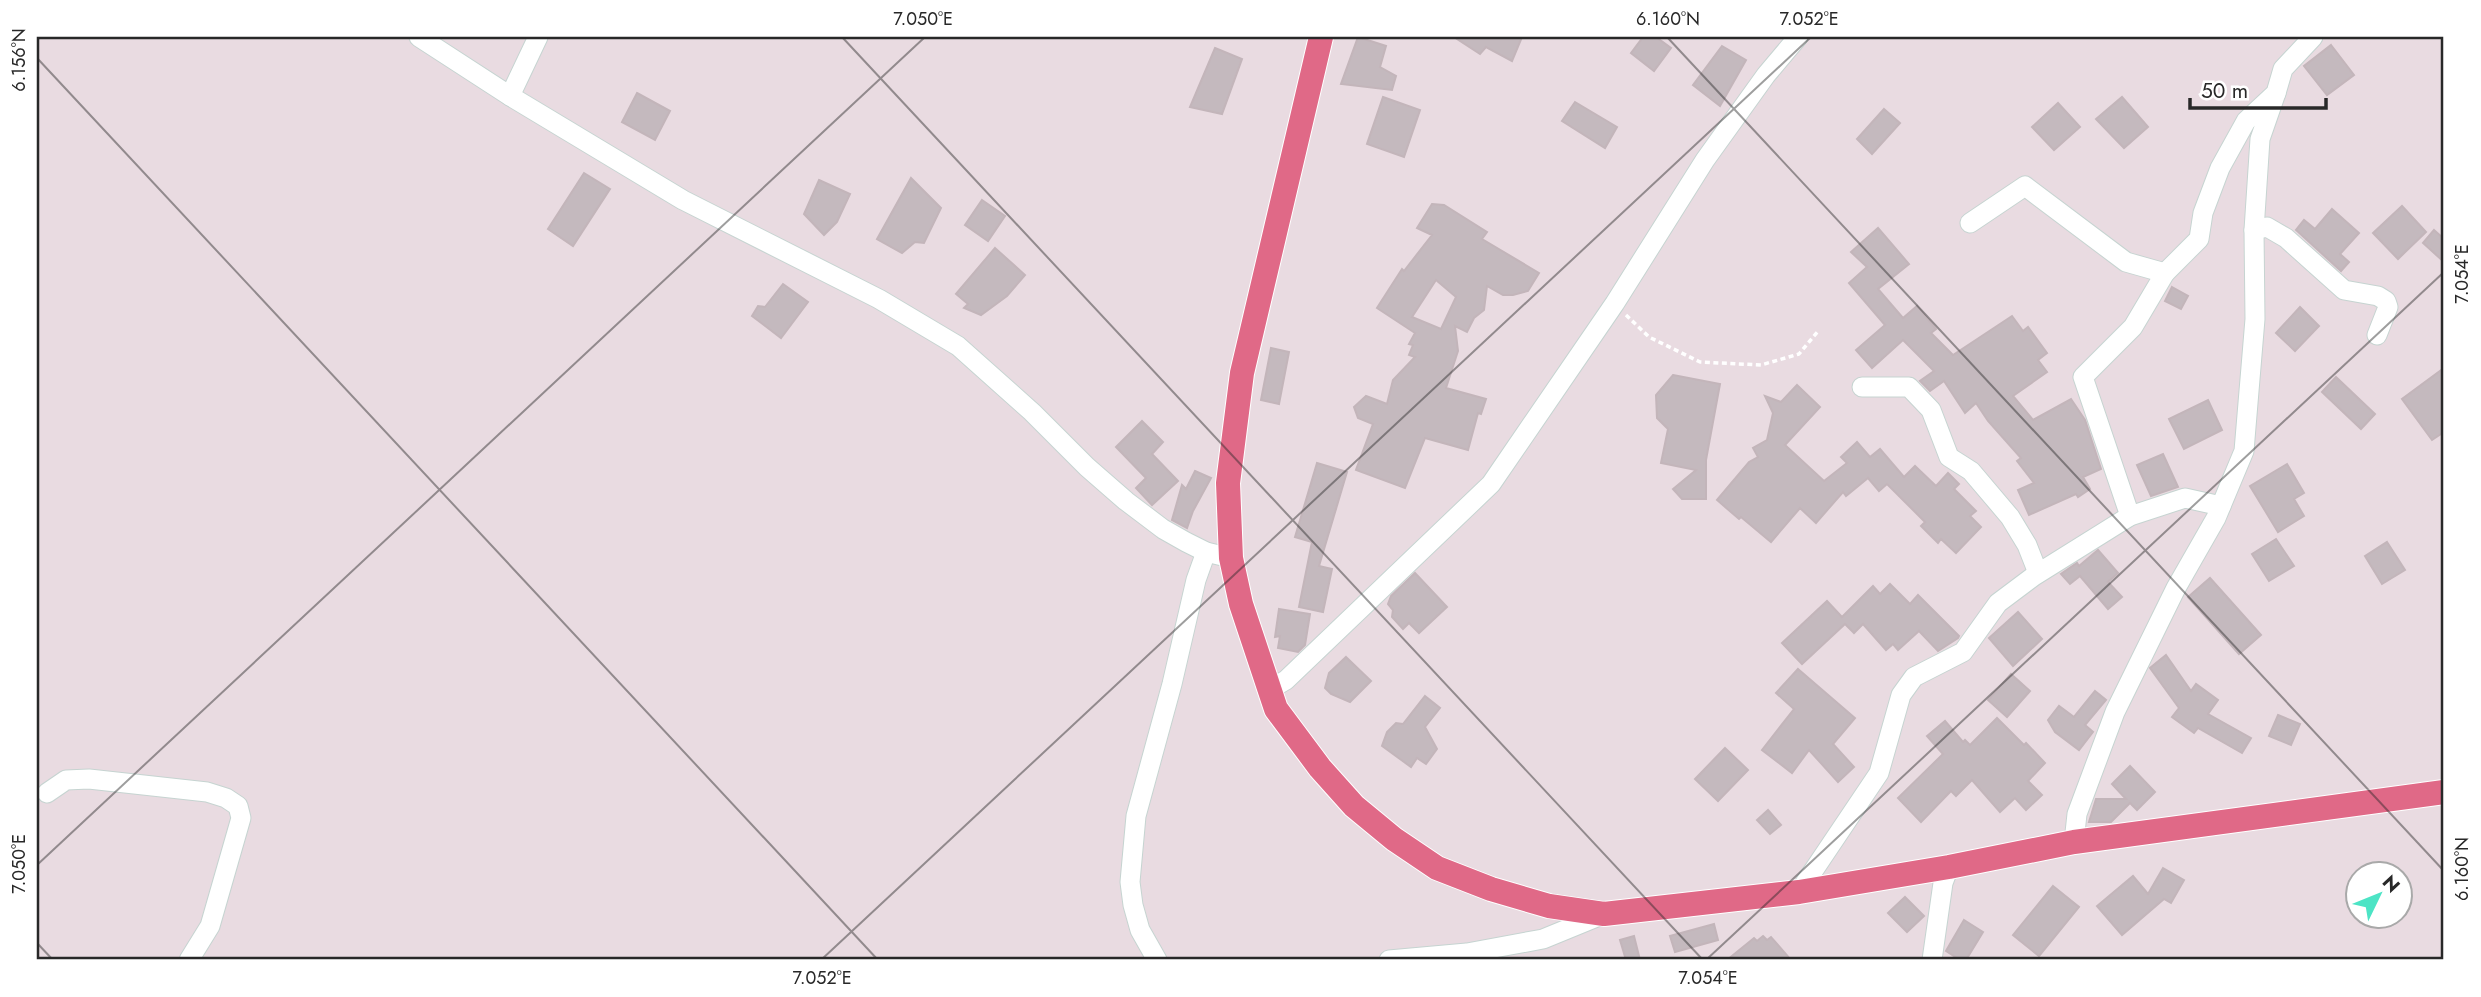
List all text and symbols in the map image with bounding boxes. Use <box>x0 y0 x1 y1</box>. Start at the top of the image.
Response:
text: 7.050°E <box>893 6 953 32</box>
text: 6.160°N <box>1636 6 1700 32</box>
text: 7.052°E <box>1779 6 1839 32</box>
text: 6.156°N <box>6 28 32 92</box>
scale bar <box>2190 66 2327 110</box>
text: 50 m <box>2201 76 2248 106</box>
text: 7.054°E <box>2449 244 2475 304</box>
text: 7.050°E <box>6 834 32 894</box>
text: 6.160°N <box>2449 837 2475 901</box>
north arrow <box>2344 860 2414 930</box>
text: N <box>2376 869 2406 898</box>
text: 7.052°E <box>792 965 852 991</box>
text: 7.054°E <box>1678 965 1738 991</box>

